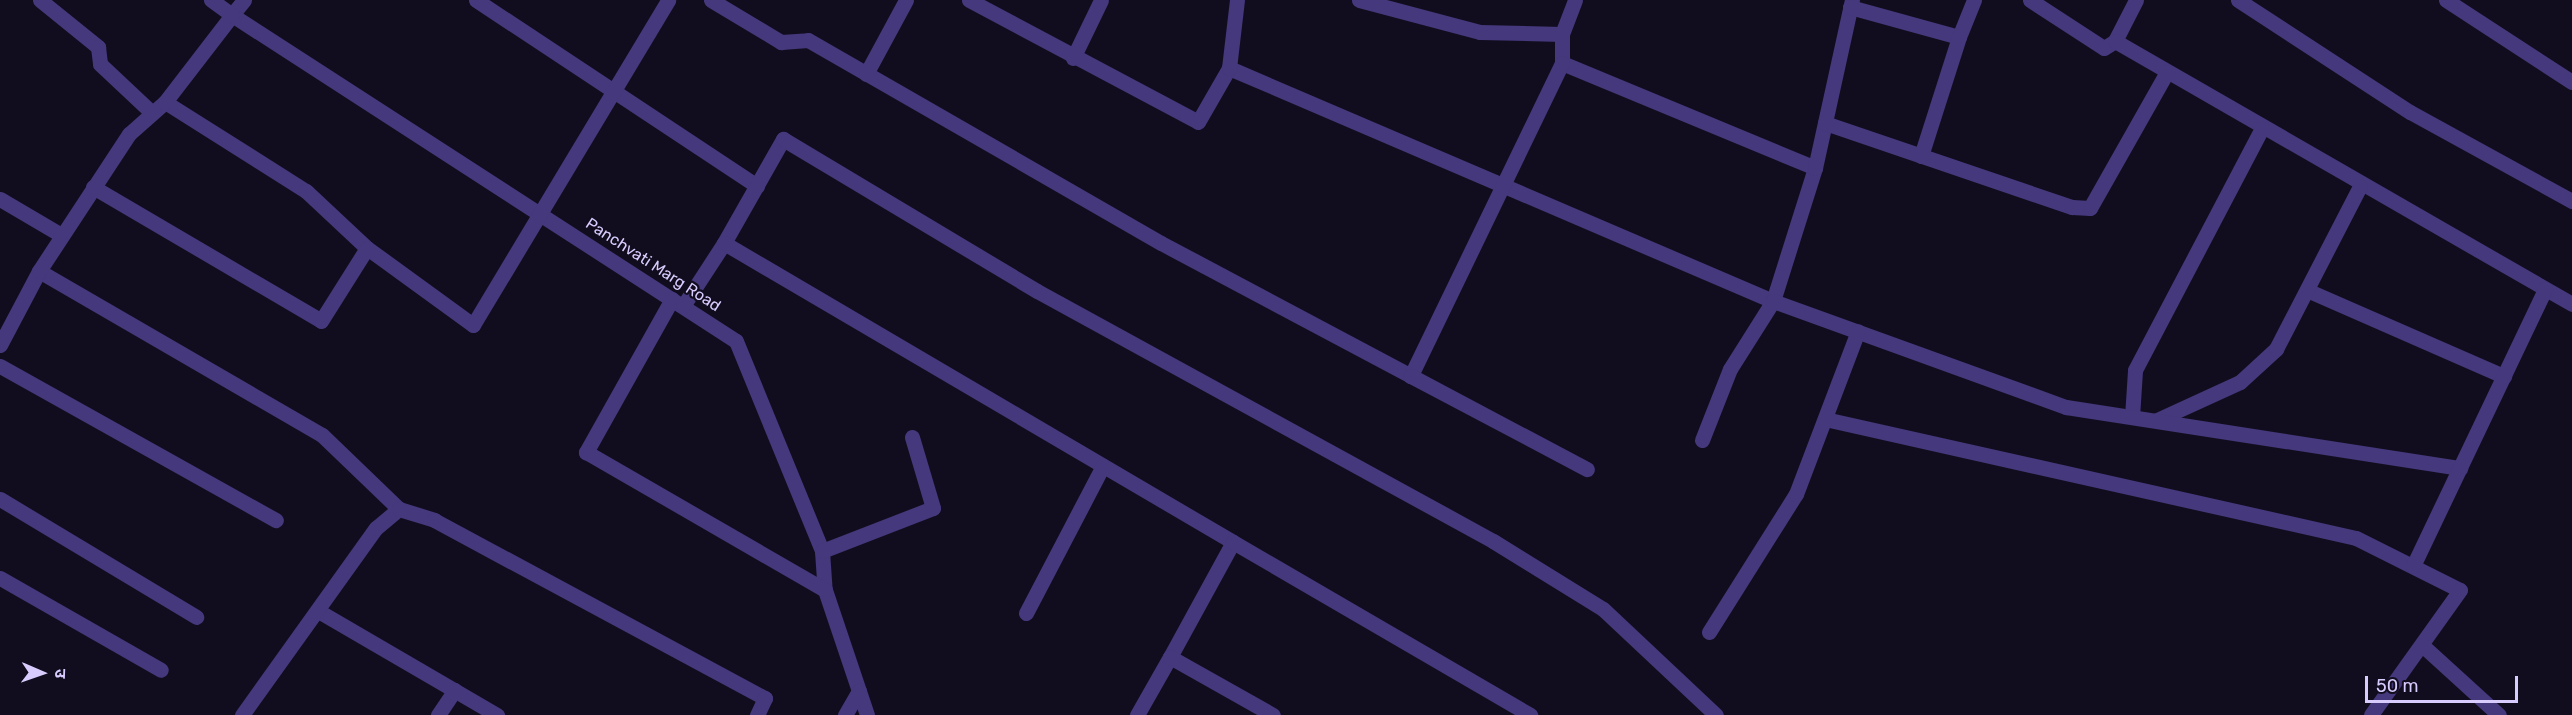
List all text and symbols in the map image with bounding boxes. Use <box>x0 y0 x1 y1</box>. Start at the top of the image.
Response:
street label: Panchvati Marg Road <box>582 214 724 316</box>
north arrow <box>12 643 72 703</box>
scale bar <box>2368 664 2521 702</box>
text: उ <box>51 669 70 679</box>
text: 50 m <box>2376 675 2419 697</box>

